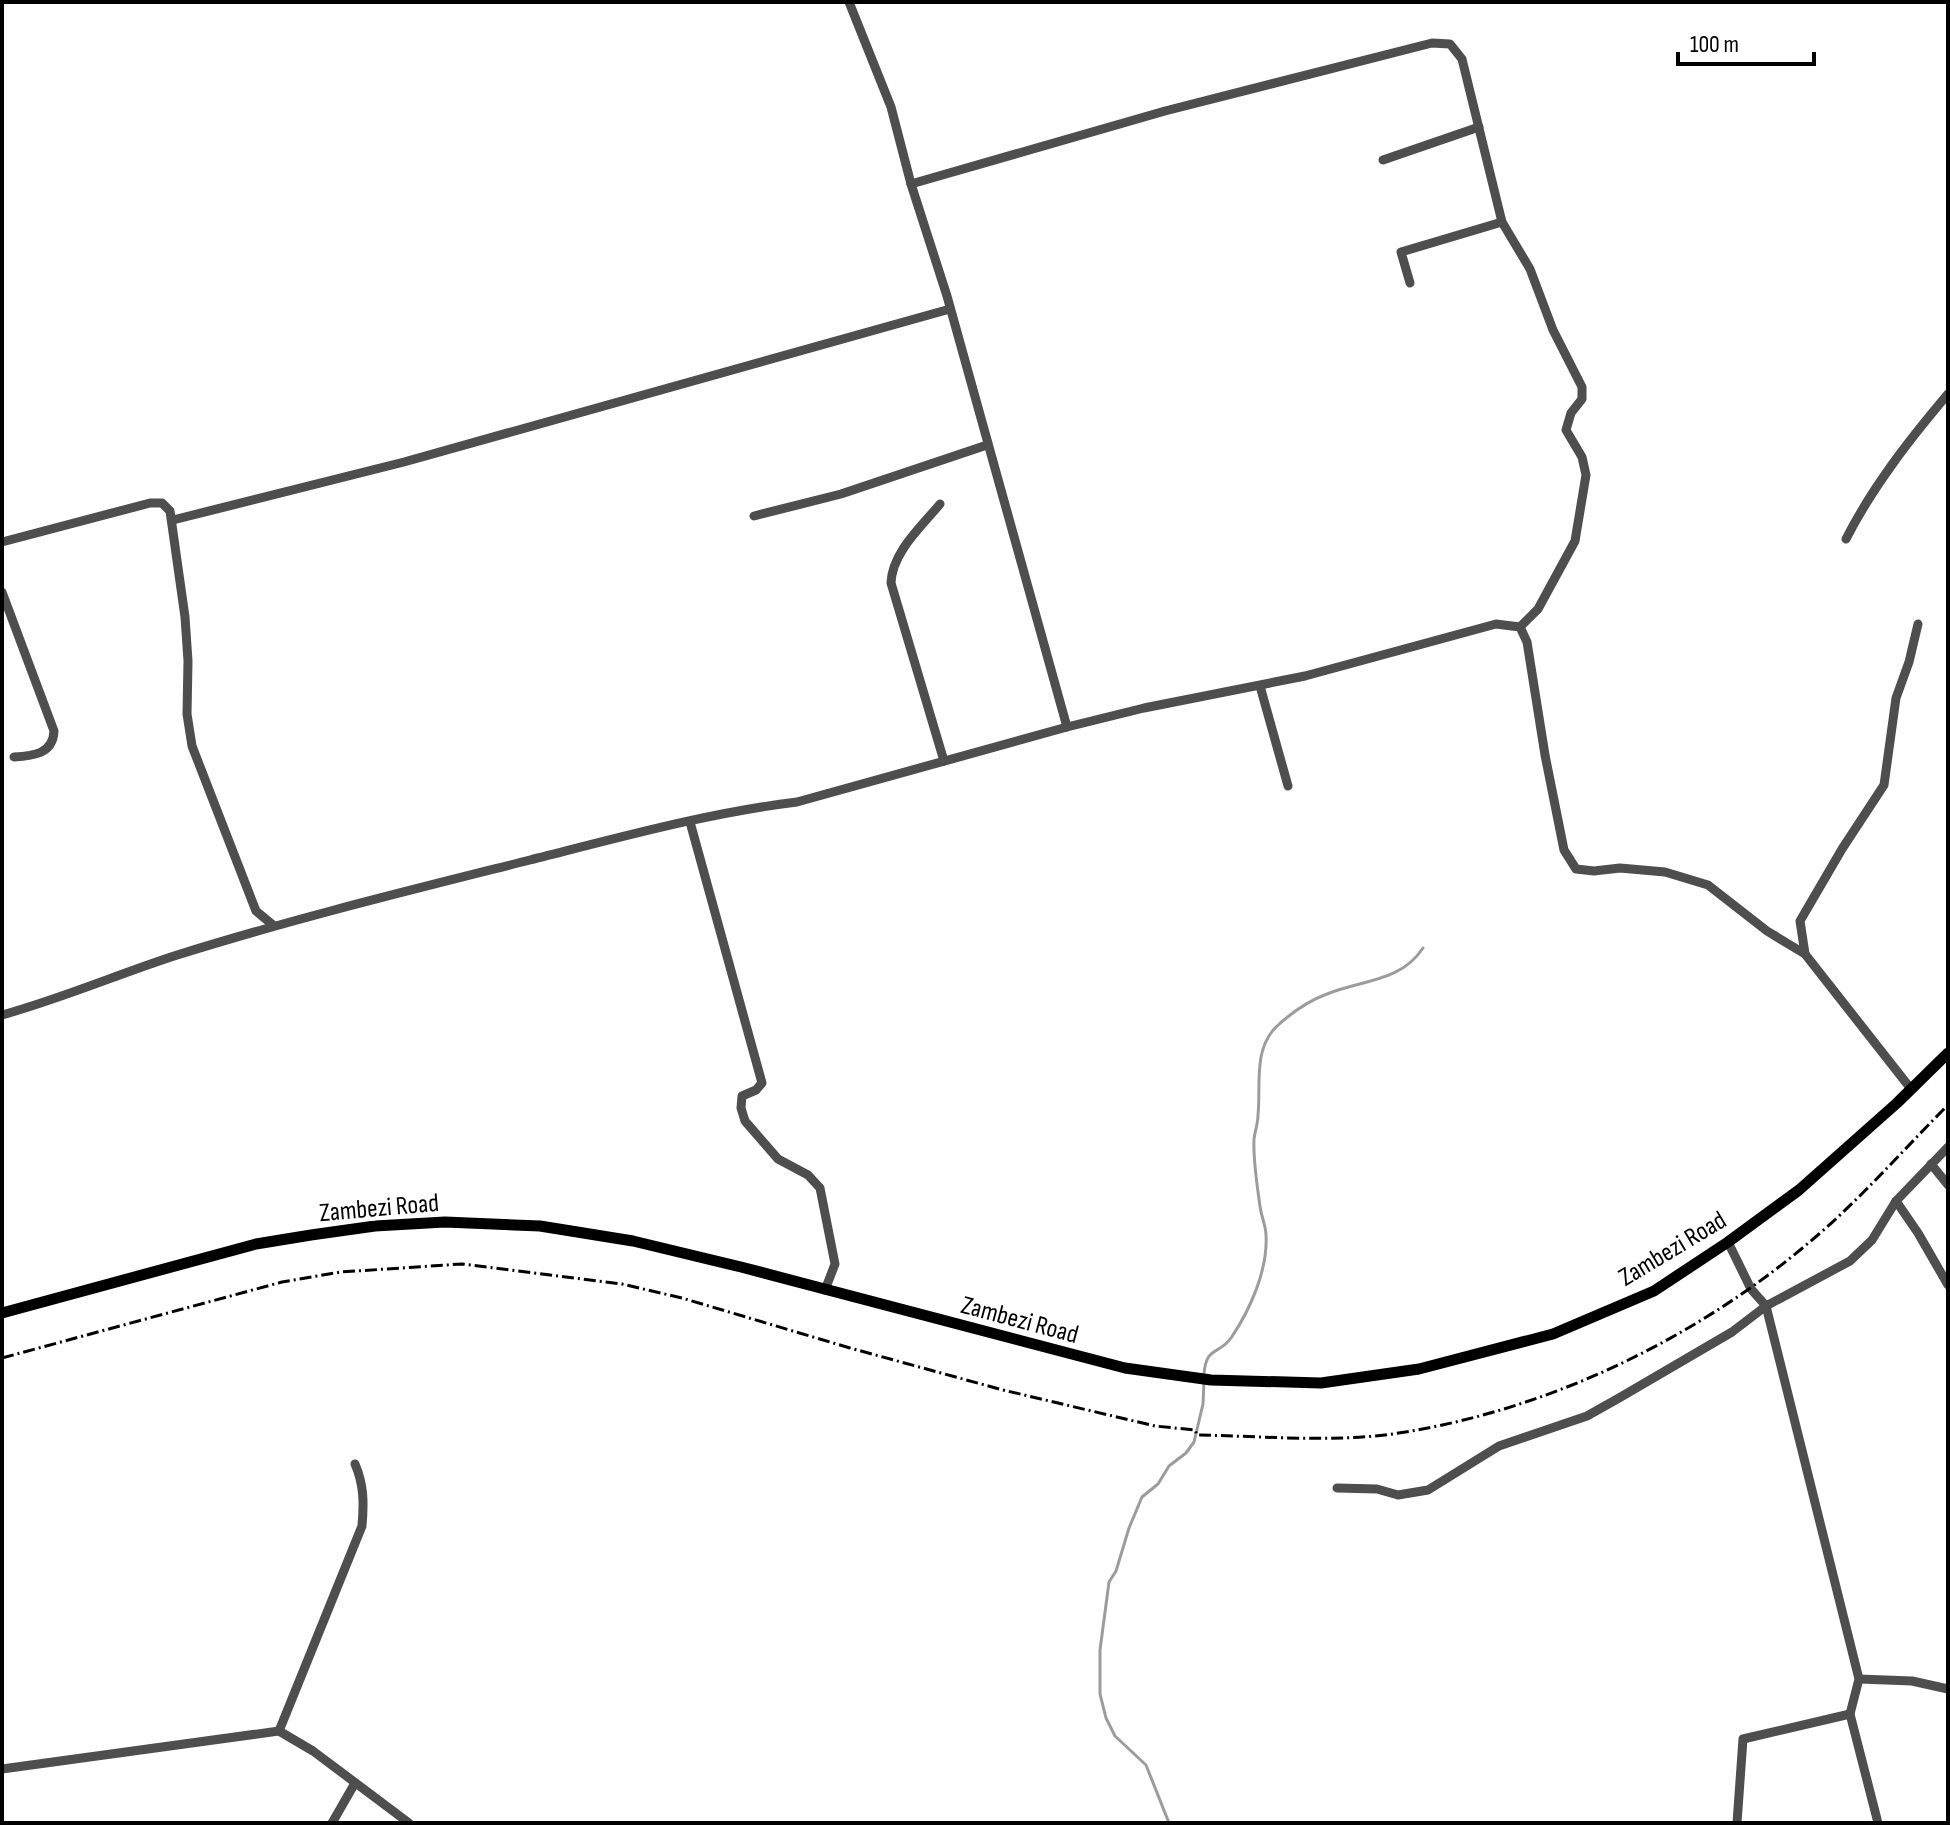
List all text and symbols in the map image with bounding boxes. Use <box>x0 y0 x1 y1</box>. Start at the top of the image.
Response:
scale bar <box>1678 16 1814 66</box>
text: 100 m <box>1690 30 1739 59</box>
street label: Zambezi Road <box>318 1188 440 1229</box>
street label: Zambezi Road <box>1613 1205 1732 1293</box>
street label: Zambezi Road <box>958 1290 1082 1351</box>

